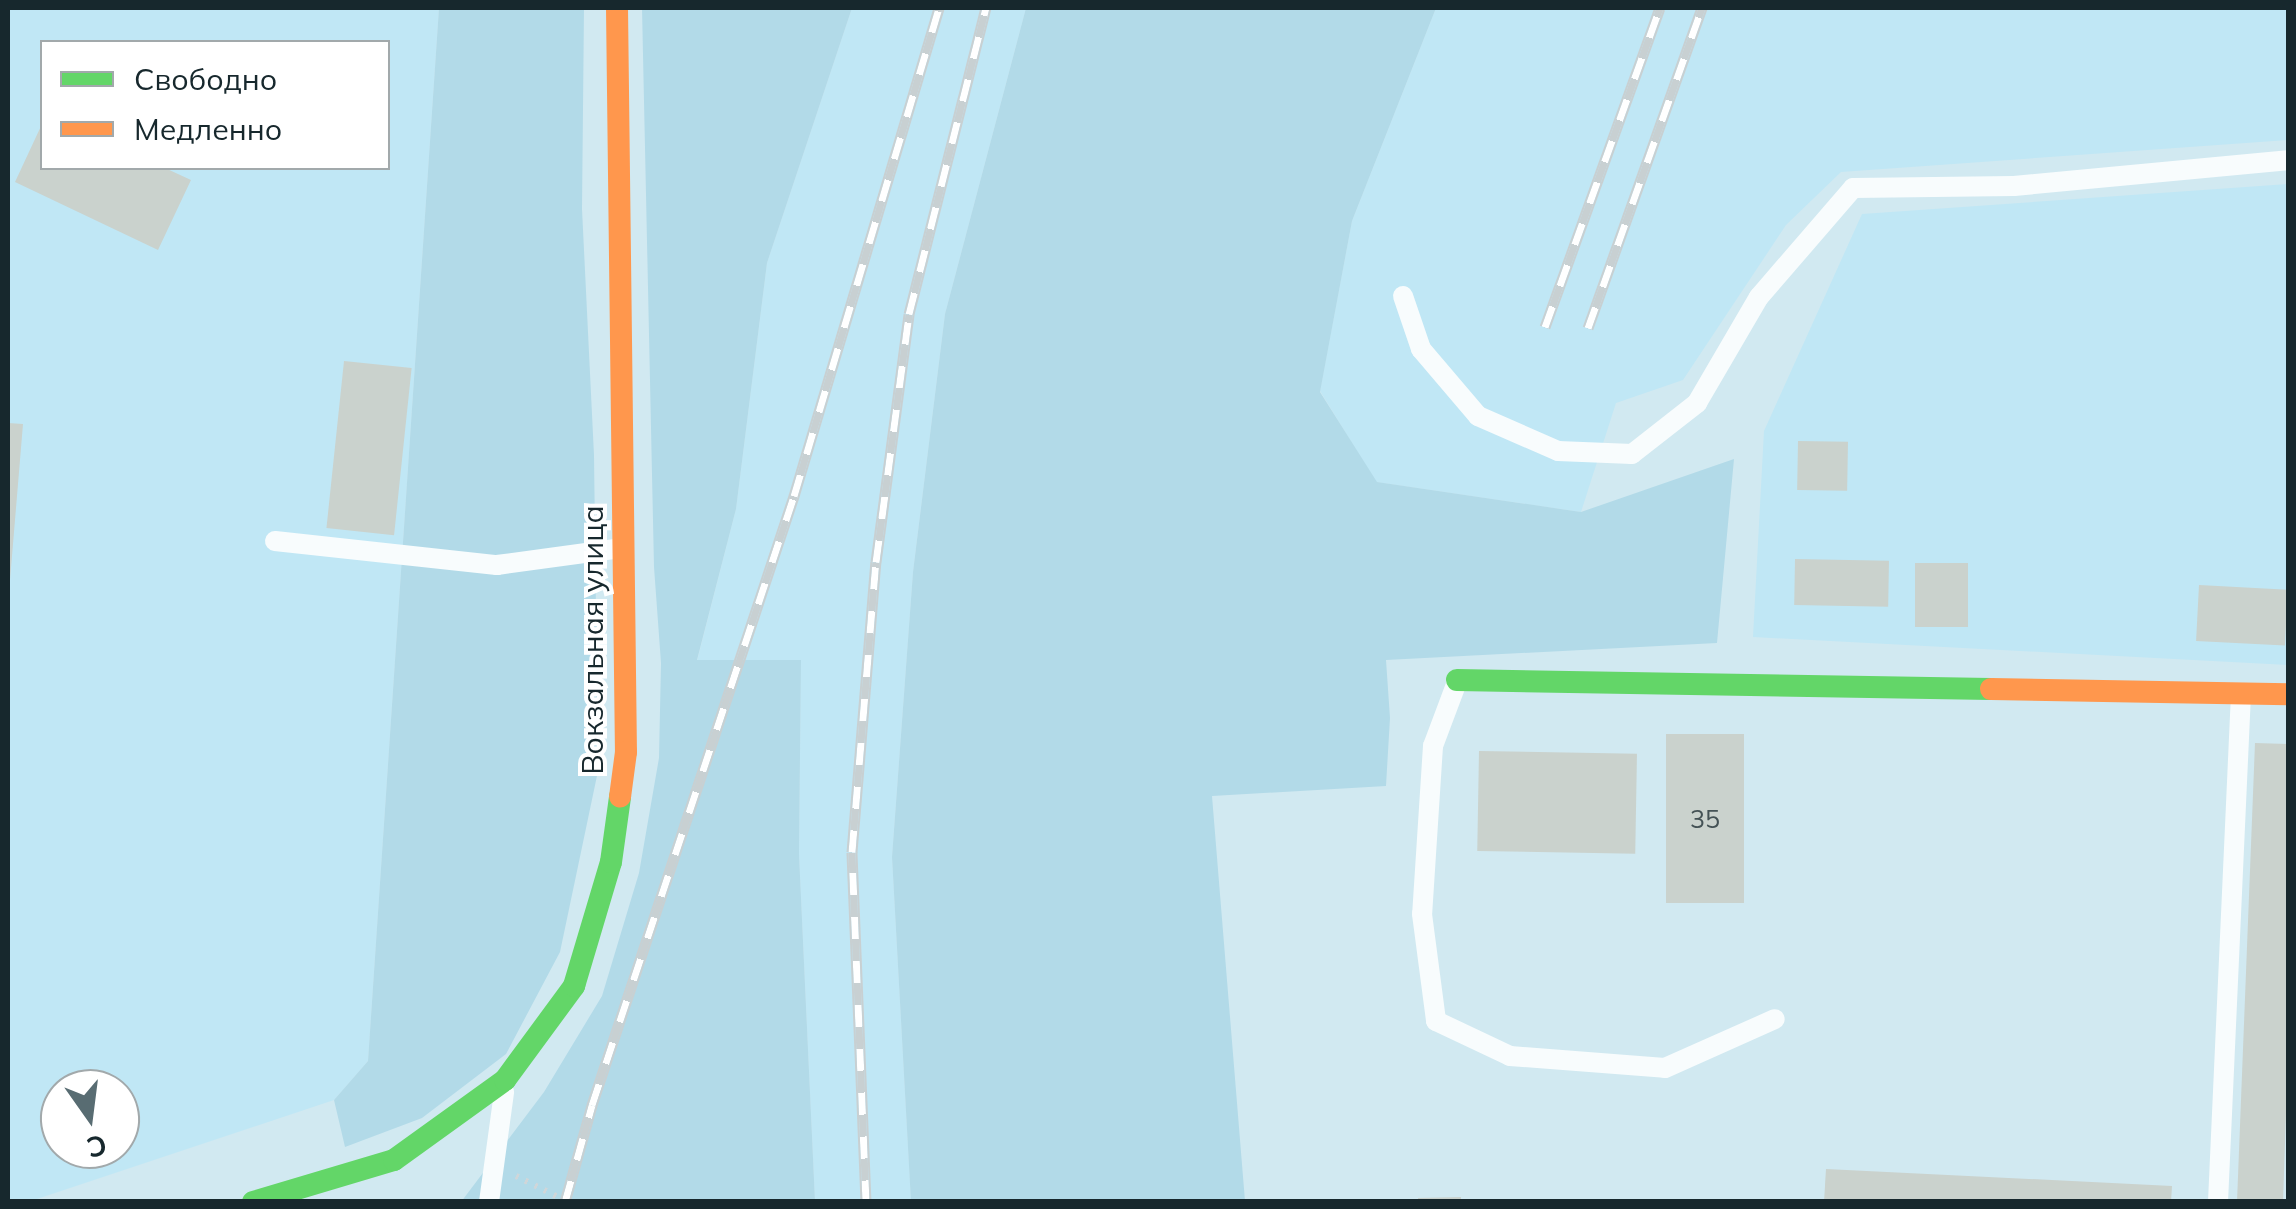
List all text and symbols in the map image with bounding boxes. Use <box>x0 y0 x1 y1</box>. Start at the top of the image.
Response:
legend <box>40 40 390 170</box>
text: Свободно <box>134 60 277 98</box>
text: Медленно <box>134 110 282 148</box>
street label: Вокзальная улица <box>574 505 610 775</box>
house number: 35 <box>1690 804 1720 834</box>
north arrow <box>40 1069 140 1169</box>
text: С <box>83 1127 110 1166</box>

